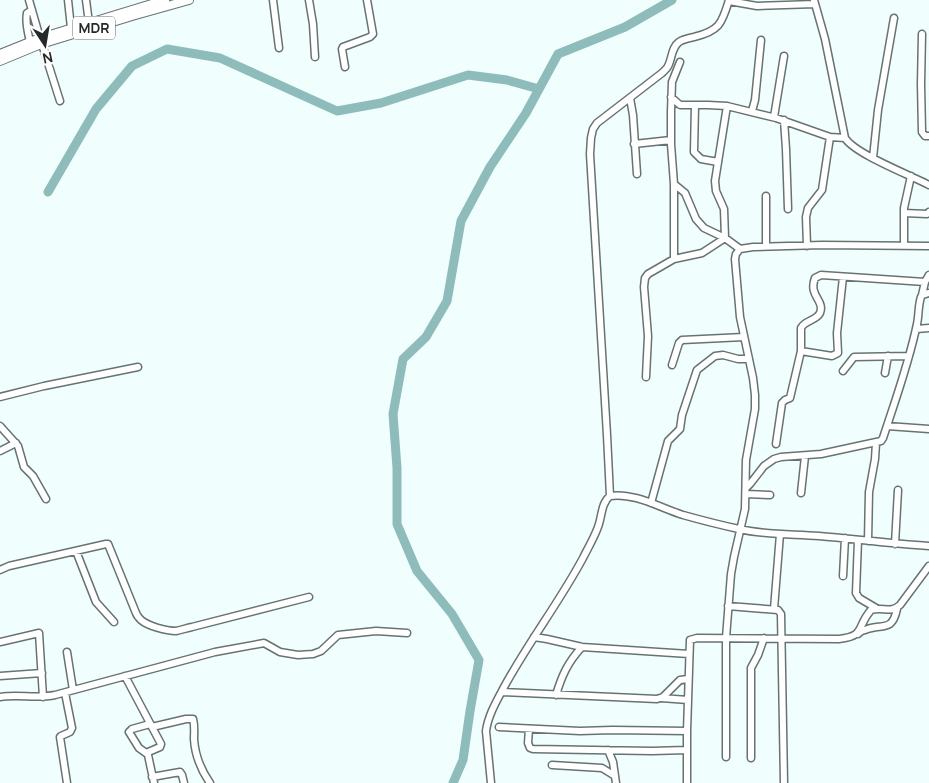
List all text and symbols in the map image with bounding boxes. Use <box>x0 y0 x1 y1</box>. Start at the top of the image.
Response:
road number: MDR <box>73 16 115 40</box>
north arrow <box>20 20 70 70</box>
text: N <box>41 48 55 69</box>

